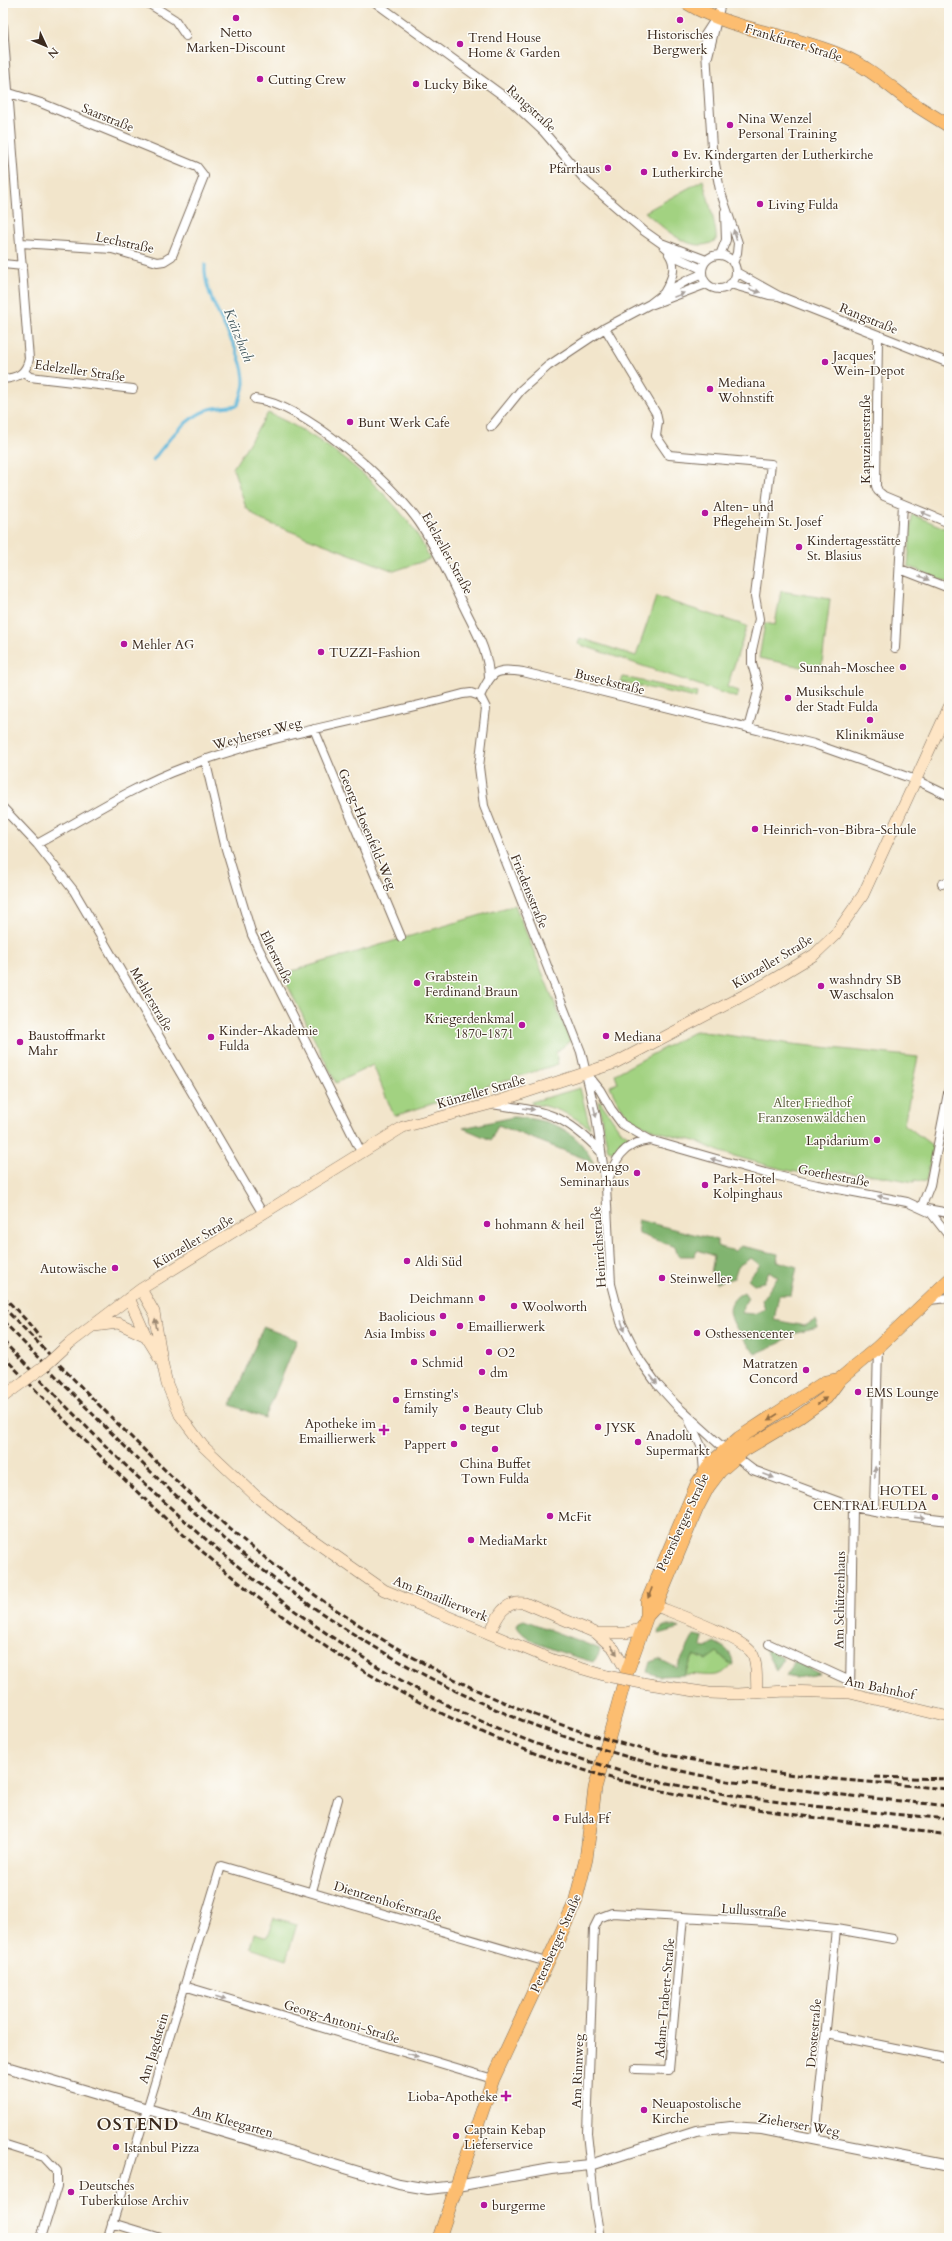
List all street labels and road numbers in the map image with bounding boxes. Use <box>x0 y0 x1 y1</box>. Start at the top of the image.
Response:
street label: Frankfurter Straße <box>743 20 845 66</box>
street label: Rangstraße <box>503 81 560 136</box>
street label: Saarstraße <box>79 99 137 137</box>
street label: Lechstraße <box>94 228 156 258</box>
street label: Rangstraße <box>837 299 901 339</box>
street label: Edelzeller Straße <box>33 356 126 386</box>
street label: Kapuzinerstraße <box>857 394 875 484</box>
street label: Edelzeller Straße <box>417 509 477 598</box>
street label: Buseckstraße <box>573 665 647 699</box>
street label: Weyherser Weg <box>210 713 304 755</box>
street label: Georg-Hosenfeld-Weg <box>333 766 401 893</box>
street label: Friedensstraße <box>506 852 552 931</box>
street label: Ellerstraße <box>255 928 297 987</box>
street label: Künzeller Straße <box>729 931 816 993</box>
street label: Mehlerstraße <box>125 964 177 1035</box>
street label: Künzeller Straße <box>435 1071 528 1113</box>
street label: Goethestraße <box>796 1160 871 1192</box>
street label: Heinrichstraße <box>587 1205 611 1288</box>
street label: Künzeller Straße <box>150 1211 237 1273</box>
street label: Petersberger Straße <box>652 1470 714 1574</box>
street label: Am Schützenhaus <box>830 1551 850 1649</box>
street label: Am Emaillierwerk <box>390 1572 491 1626</box>
street label: Am Bahnhof <box>843 1672 918 1705</box>
street label: Dientzenhoferstraße <box>332 1877 444 1927</box>
street label: Petersberger Straße <box>526 1891 586 1996</box>
street label: Lullusstraße <box>721 1900 787 1922</box>
street label: Adam-Trabert-Straße <box>651 1937 679 2059</box>
street label: Georg-Antoni-Straße <box>282 1996 402 2048</box>
street label: Drostestraße <box>802 1998 826 2068</box>
street label: Am Jagdstein <box>135 2010 173 2086</box>
street label: Am Rinnweg <box>568 2033 588 2109</box>
street label: Am Kleegarten <box>190 2102 276 2142</box>
street label: Zieherser Weg <box>757 2109 842 2141</box>

